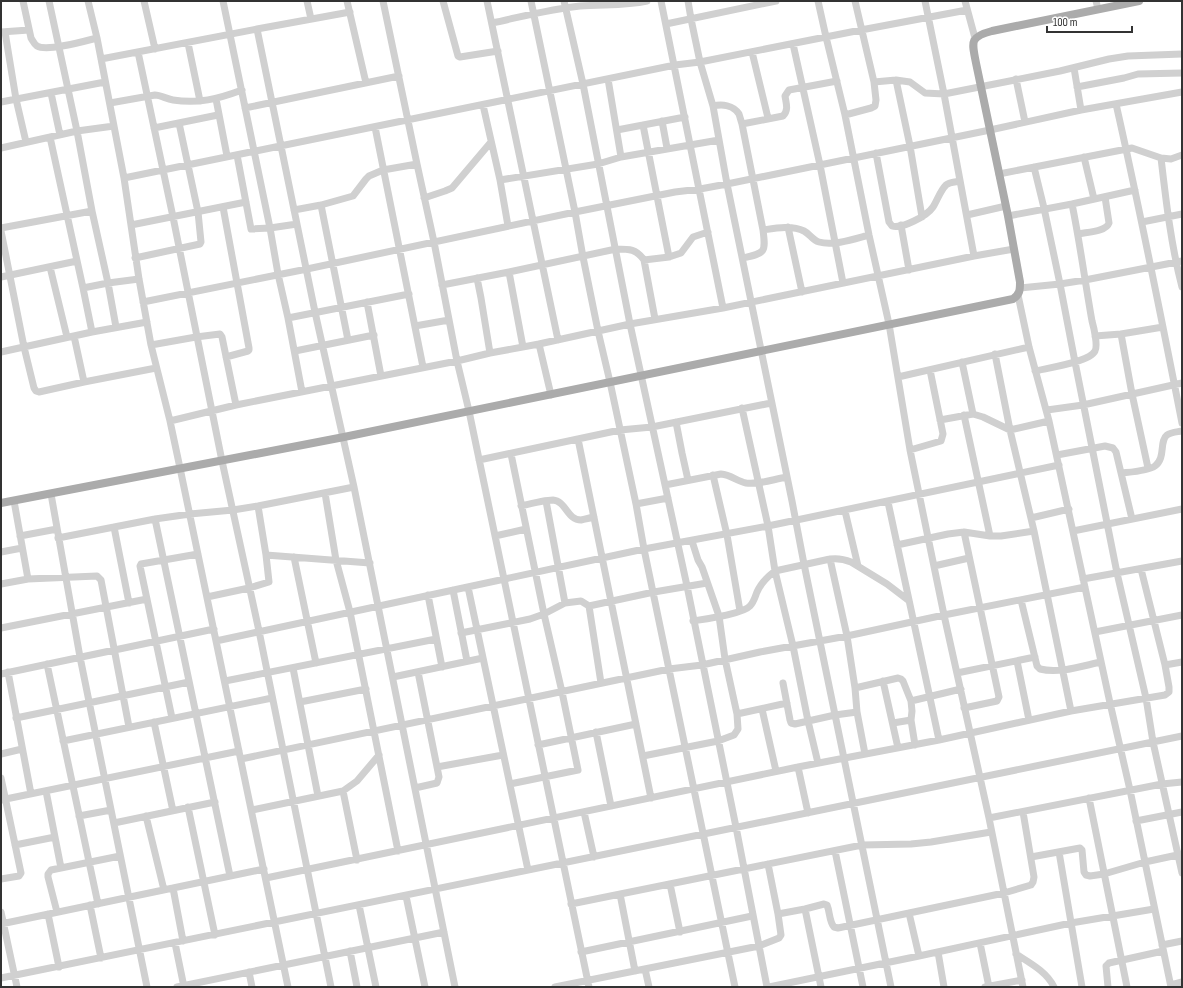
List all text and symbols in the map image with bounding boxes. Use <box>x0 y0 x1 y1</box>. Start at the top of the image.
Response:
scale bar <box>1047 8 1132 34</box>
text: 100 m <box>1053 15 1078 30</box>

